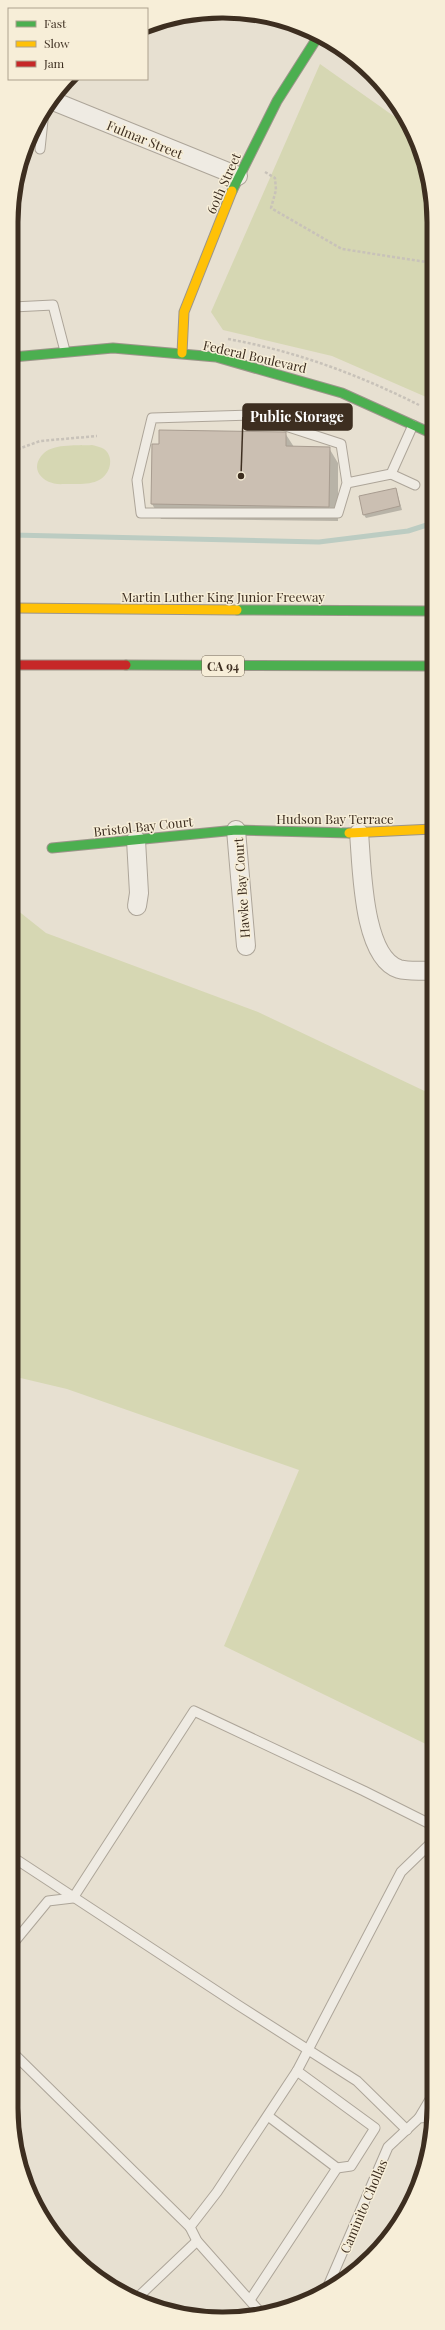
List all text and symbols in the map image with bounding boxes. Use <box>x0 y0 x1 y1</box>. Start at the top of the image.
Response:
legend <box>8 8 148 80</box>
text: Fast <box>44 15 67 31</box>
text: Slow <box>44 35 70 51</box>
text: Jam <box>43 55 65 71</box>
street label: Fulmar Street <box>105 116 186 162</box>
street label: 60th Street <box>202 150 244 216</box>
street label: Federal Boulevard <box>202 336 309 376</box>
callout: Public Storage <box>243 404 352 430</box>
text: Public Storage <box>250 407 344 426</box>
street label: Martin Luther King Junior Freeway <box>121 588 325 605</box>
road number: CA 94 <box>202 656 244 676</box>
street label: Hudson Bay Terrace <box>276 810 394 827</box>
street label: Bristol Bay Court <box>92 812 194 840</box>
street label: Hawke Bay Court <box>229 837 253 939</box>
street label: Caminito Chollas <box>336 2156 391 2256</box>

